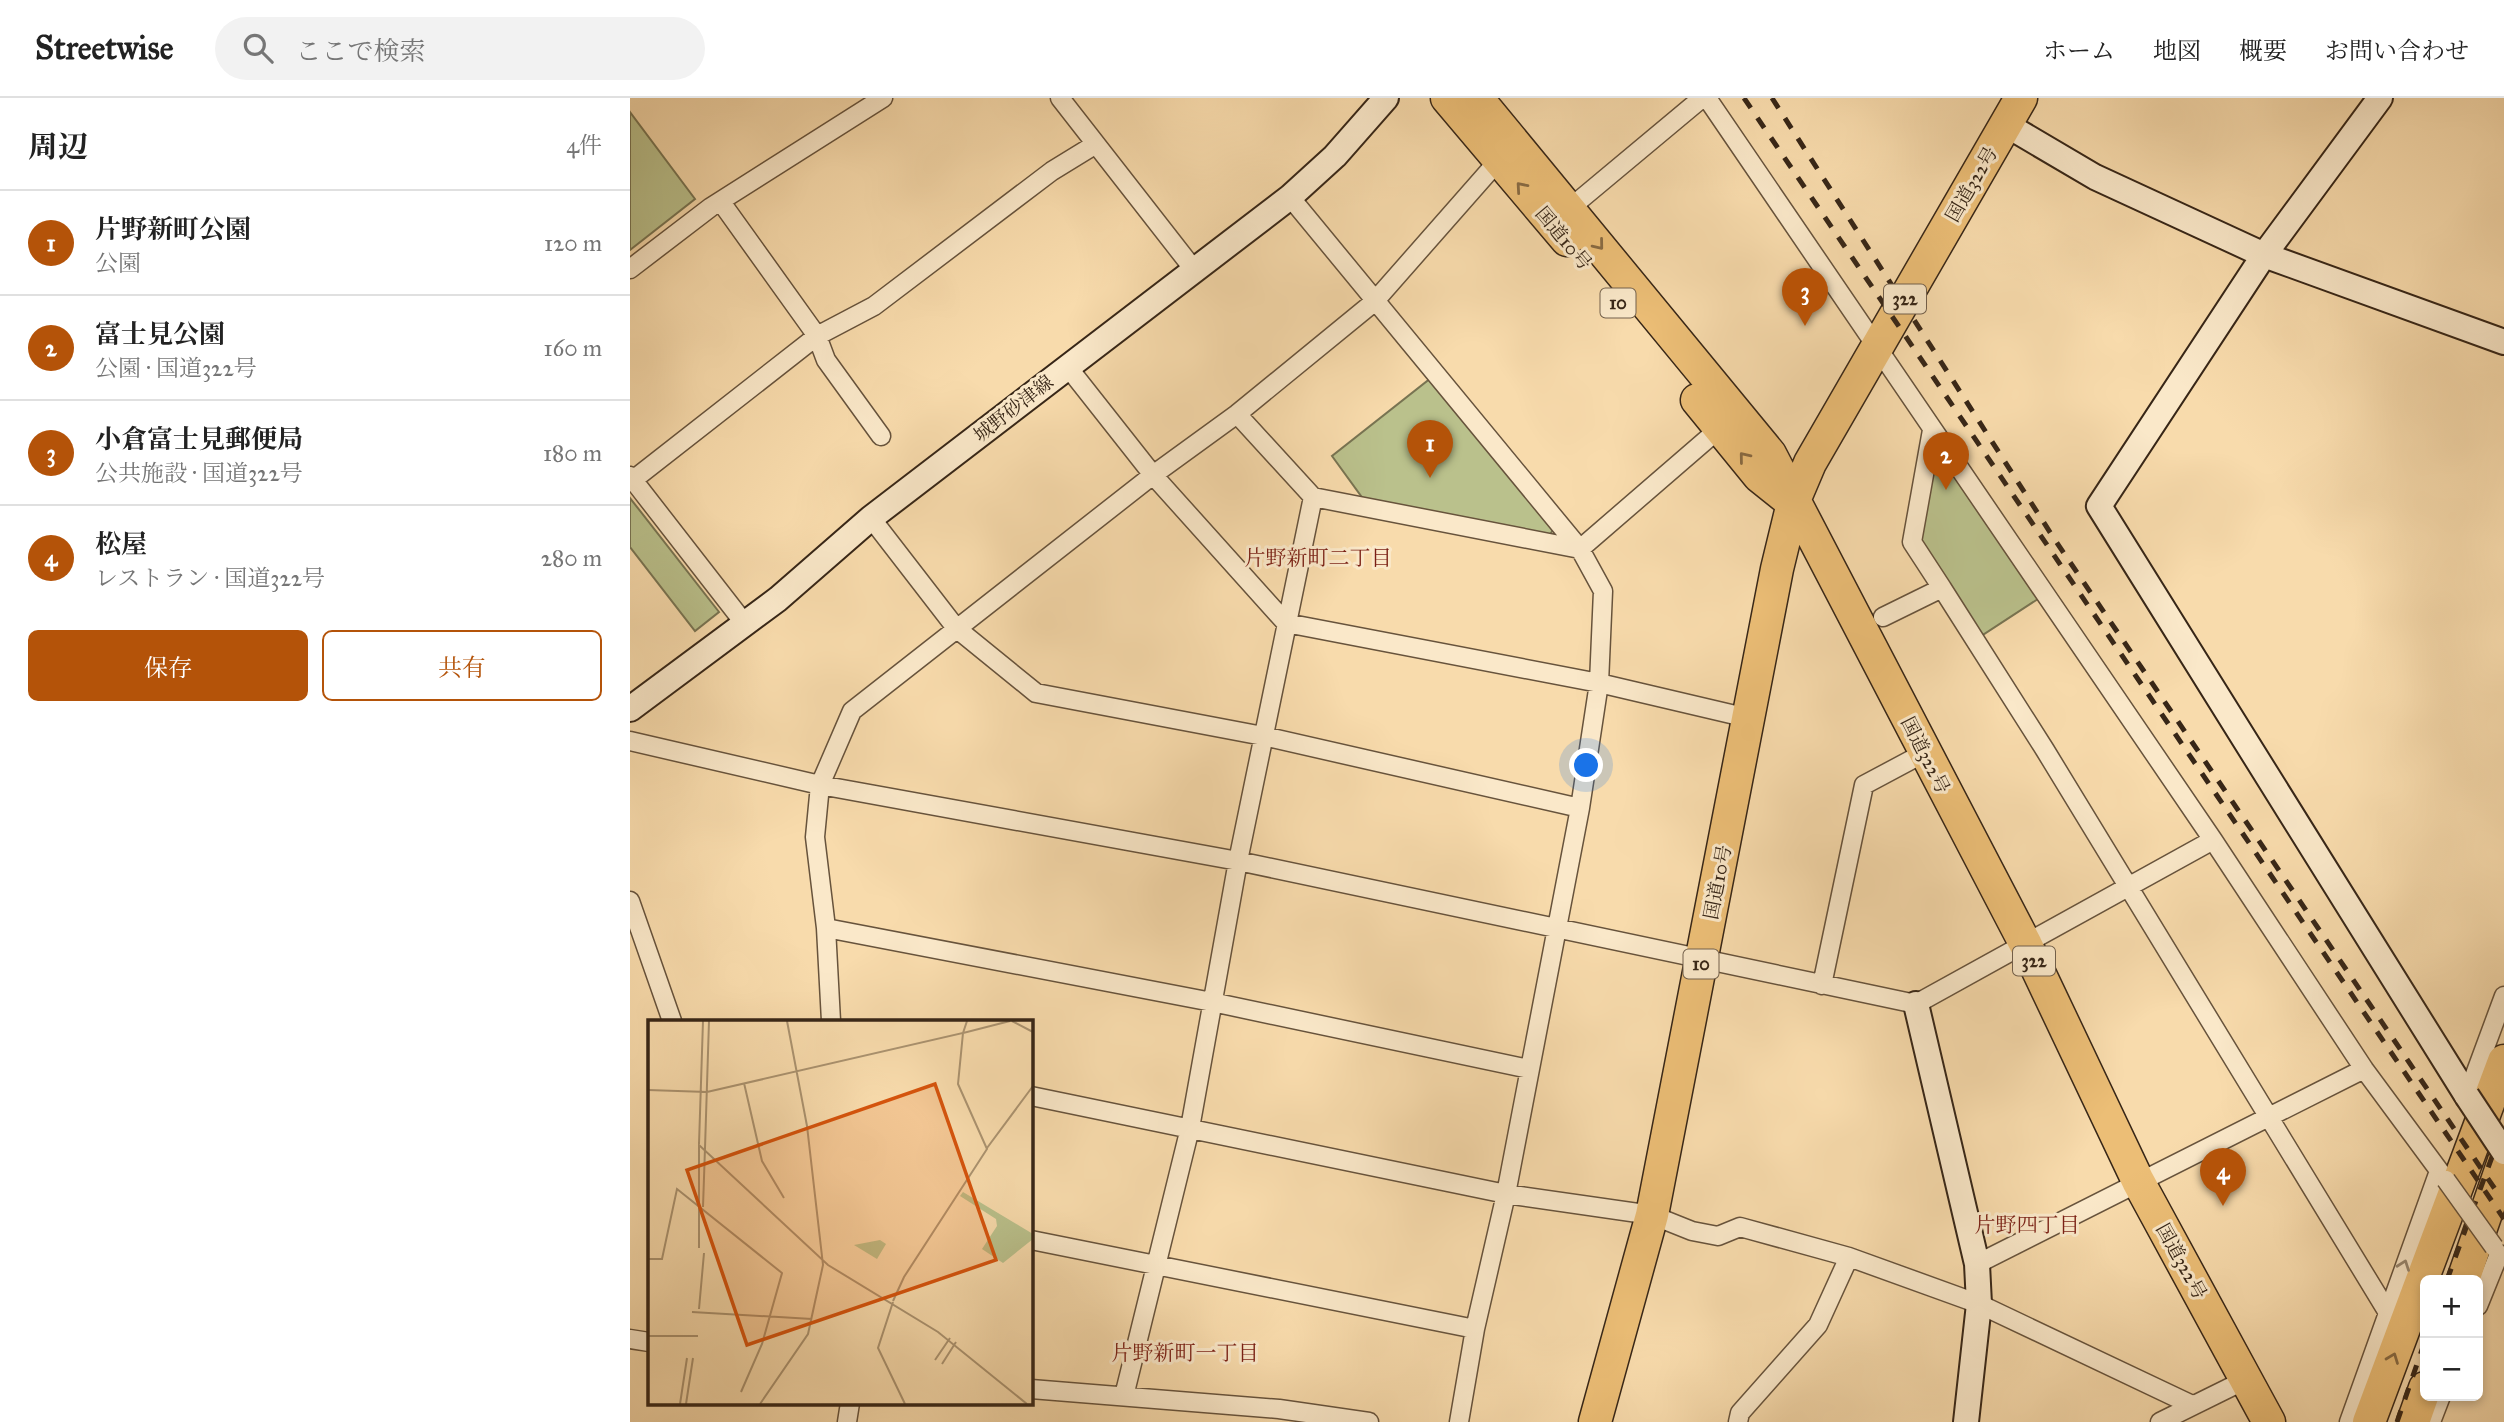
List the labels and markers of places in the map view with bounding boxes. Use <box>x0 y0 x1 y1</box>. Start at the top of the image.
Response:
pin: 3 <box>1782 268 1828 326</box>
pin: 1 <box>1407 420 1453 478</box>
pin: 2 <box>1923 432 1969 490</box>
pin: 4 <box>2200 1148 2246 1206</box>

